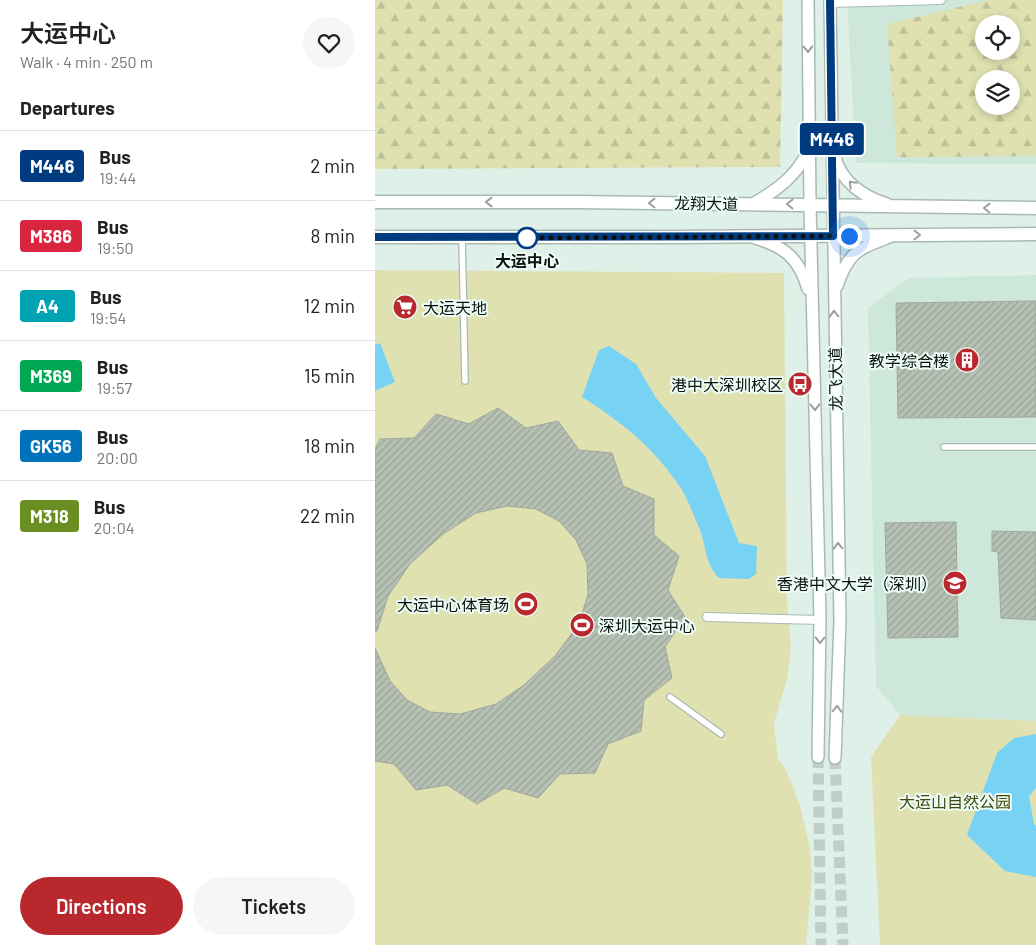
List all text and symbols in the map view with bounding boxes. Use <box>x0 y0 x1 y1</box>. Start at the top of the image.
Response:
map controls <box>975 15 1020 115</box>
button: locate <box>975 15 1020 60</box>
button: heart <box>303 17 355 69</box>
text: 大运中心 <box>20 18 116 47</box>
one-way arrow <box>803 45 813 53</box>
text: Walk · 4 min · 250 m <box>20 52 153 71</box>
button: layers <box>975 70 1020 115</box>
text: Departures <box>20 96 115 119</box>
line badge: M446 <box>797 123 867 155</box>
text: M446 <box>810 128 854 150</box>
text: Bus <box>99 145 131 168</box>
text: 2 min <box>310 154 355 177</box>
text: M446 <box>30 155 74 177</box>
text: 19:44 <box>99 168 136 187</box>
one-way arrow <box>849 181 858 190</box>
street label: 龙翔大道 <box>674 193 738 213</box>
one-way arrow <box>485 197 493 207</box>
one-way arrow <box>648 197 656 208</box>
one-way arrow <box>786 199 794 209</box>
one-way arrow <box>983 203 991 213</box>
text: Bus <box>97 215 129 238</box>
text: 8 min <box>311 224 355 247</box>
your location <box>837 224 862 249</box>
text: M386 <box>30 225 72 247</box>
marker: 大运中心 <box>516 227 538 249</box>
one-way arrow <box>914 230 922 240</box>
text: 19:50 <box>97 238 134 257</box>
place label: 大运中心 <box>495 251 559 270</box>
text: Bus <box>90 285 122 308</box>
text: 12 min <box>304 294 355 317</box>
supermarket icon: 大运天地 <box>392 294 418 320</box>
text: A4 <box>36 295 59 317</box>
place label: 大运天地 <box>423 298 487 317</box>
text: 19:54 <box>90 308 126 327</box>
one-way arrow <box>829 310 839 318</box>
street label: 龙飞大道 <box>825 347 845 411</box>
building icon: 教学综合楼 <box>954 347 980 373</box>
place label: 教学综合楼 <box>869 351 949 370</box>
text: Bus <box>97 355 128 378</box>
text: 15 min <box>304 364 355 387</box>
text: M369 <box>30 365 72 387</box>
bus stop icon: 港中大深圳校区 <box>787 371 813 397</box>
place label: 港中大深圳校区 <box>671 375 783 394</box>
text: 19:57 <box>97 378 132 397</box>
one-way arrow <box>809 403 820 411</box>
text: Bus <box>97 425 128 448</box>
text: 18 min <box>304 434 355 457</box>
text: GK56 <box>30 435 72 457</box>
text: 20:00 <box>97 448 138 467</box>
text: Bus <box>94 495 125 518</box>
text: 22 min <box>300 504 355 527</box>
text: M318 <box>30 505 69 527</box>
text: 20:04 <box>94 518 135 537</box>
one-way arrow <box>833 542 844 550</box>
school or university icon: 香港中文大学（深圳） <box>942 570 968 596</box>
place label: 香港中文大学（深圳） <box>777 574 937 593</box>
sports icon: 大运中心体育场 <box>513 591 539 617</box>
place label: 大运中心体育场 <box>397 595 509 614</box>
sports icon: 深圳大运中心 <box>569 612 595 638</box>
place label: 深圳大运中心 <box>599 616 695 635</box>
one-way arrow <box>815 636 825 644</box>
one-way arrow <box>832 705 843 713</box>
park label: 大运山自然公园 <box>899 792 1011 811</box>
button: Directions <box>20 877 183 935</box>
button: Tickets <box>193 877 355 935</box>

